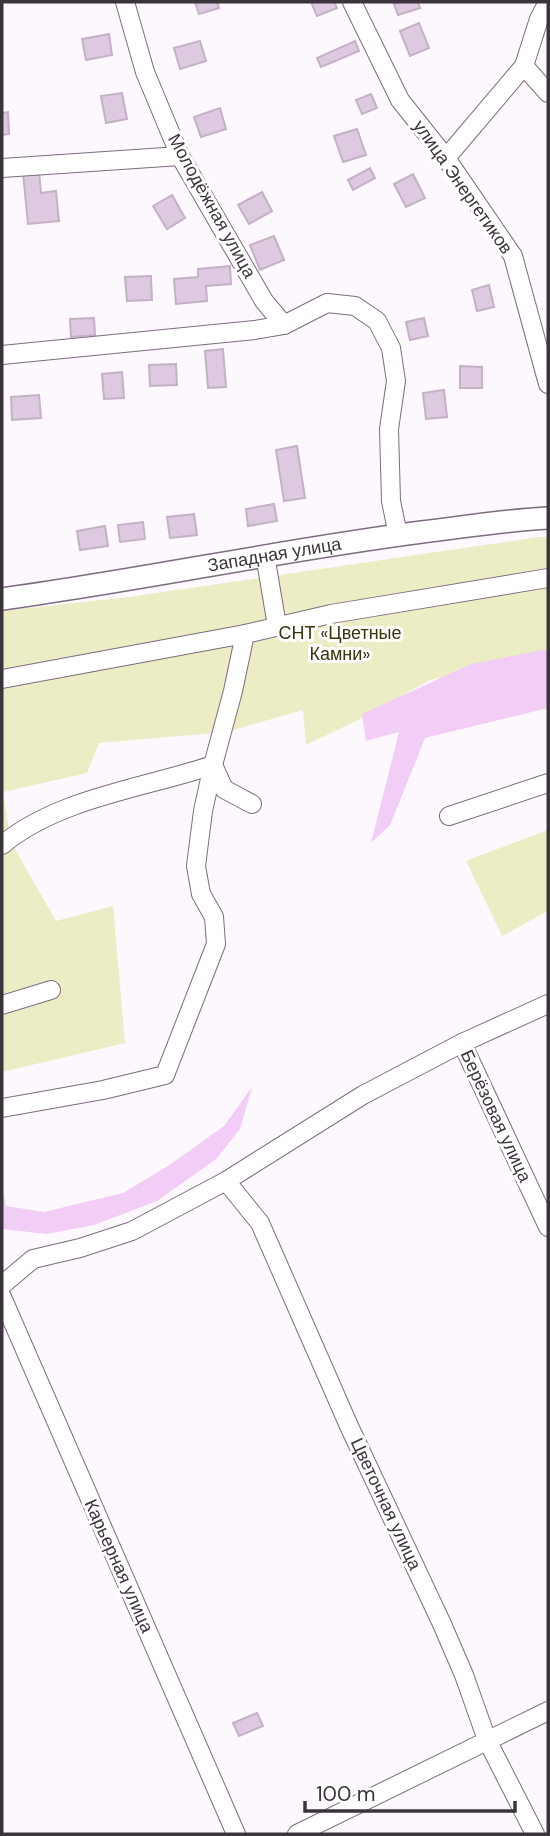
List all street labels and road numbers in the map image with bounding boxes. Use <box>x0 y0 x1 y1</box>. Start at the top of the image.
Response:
street label: улица Энергетиков <box>408 115 518 259</box>
street label: Молодёжная улица <box>162 129 262 283</box>
street label: Западная улица <box>206 532 344 578</box>
street label: Берёзовая улица <box>455 1046 538 1187</box>
street label: Цветочная улица <box>345 1434 428 1575</box>
street label: Карьерная улица <box>79 1495 160 1638</box>

